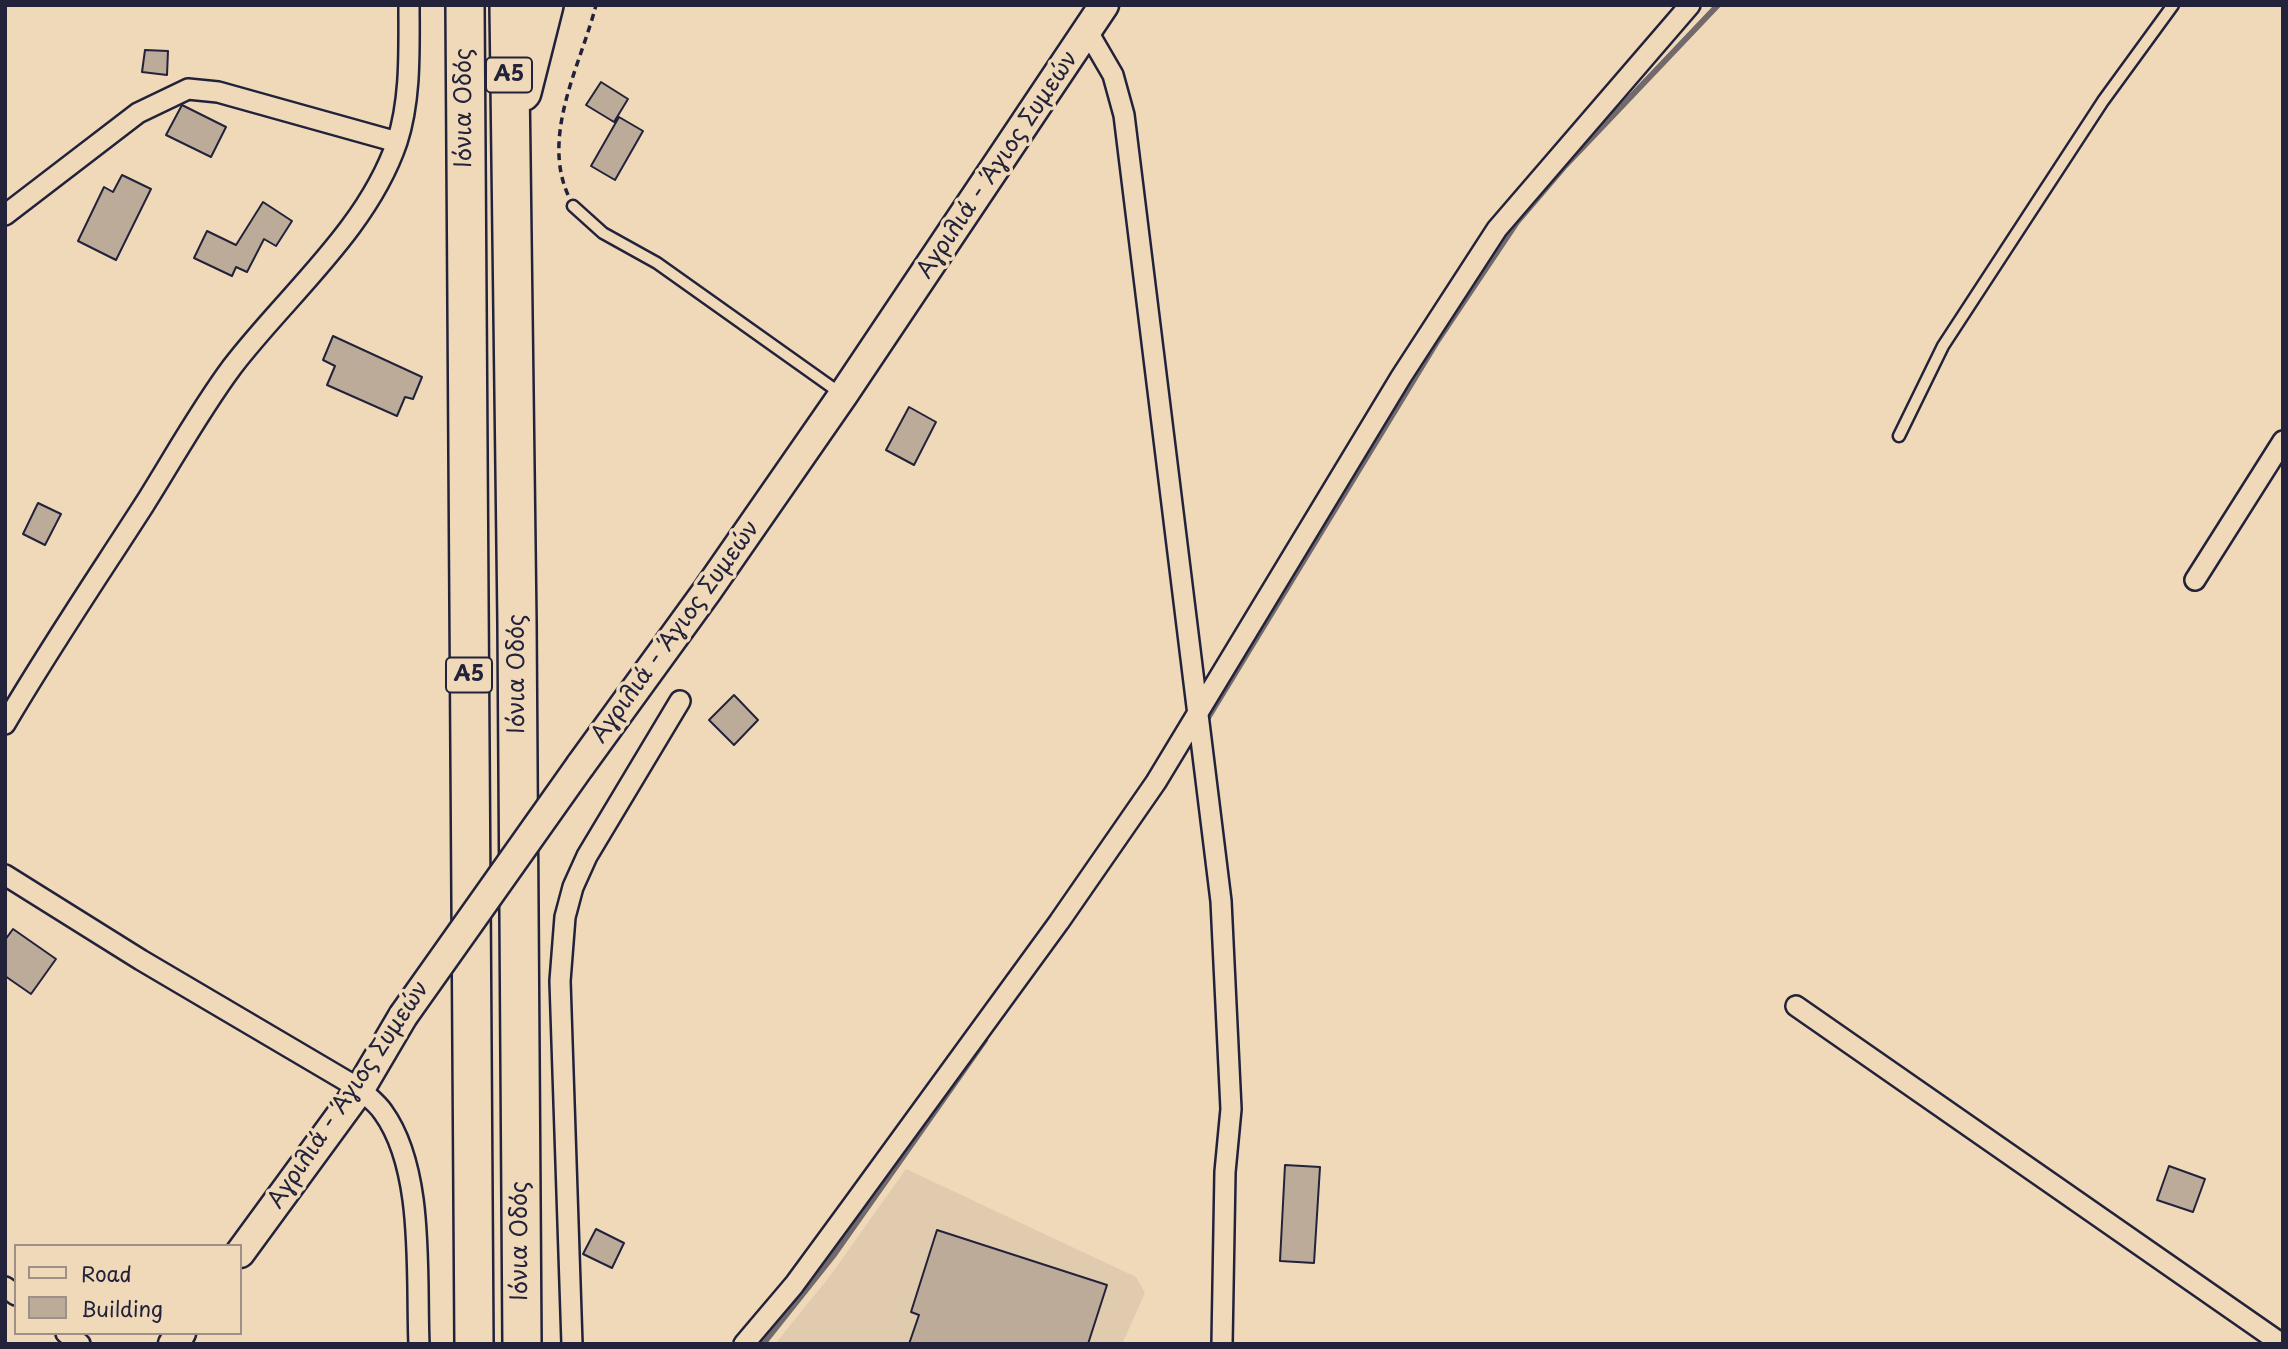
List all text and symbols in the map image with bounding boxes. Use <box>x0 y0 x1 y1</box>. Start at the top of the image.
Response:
street label: Αγριλιά - Άγιος Συμεών <box>912 46 1084 284</box>
street label: Ιόνια Οδός <box>451 48 479 168</box>
road number: Α5 <box>486 57 532 92</box>
street label: Αγριλιά - Άγιος Συμεών <box>586 515 766 749</box>
street label: Ιόνια Οδός <box>504 614 532 734</box>
road number: Α5 <box>446 658 492 692</box>
street label: Αγριλιά - Άγιος Συμεών <box>263 976 435 1214</box>
street label: Ιόνια Οδός <box>507 1181 535 1301</box>
legend <box>14 1244 242 1335</box>
text: Road <box>81 1257 132 1289</box>
text: Building <box>81 1292 163 1324</box>

